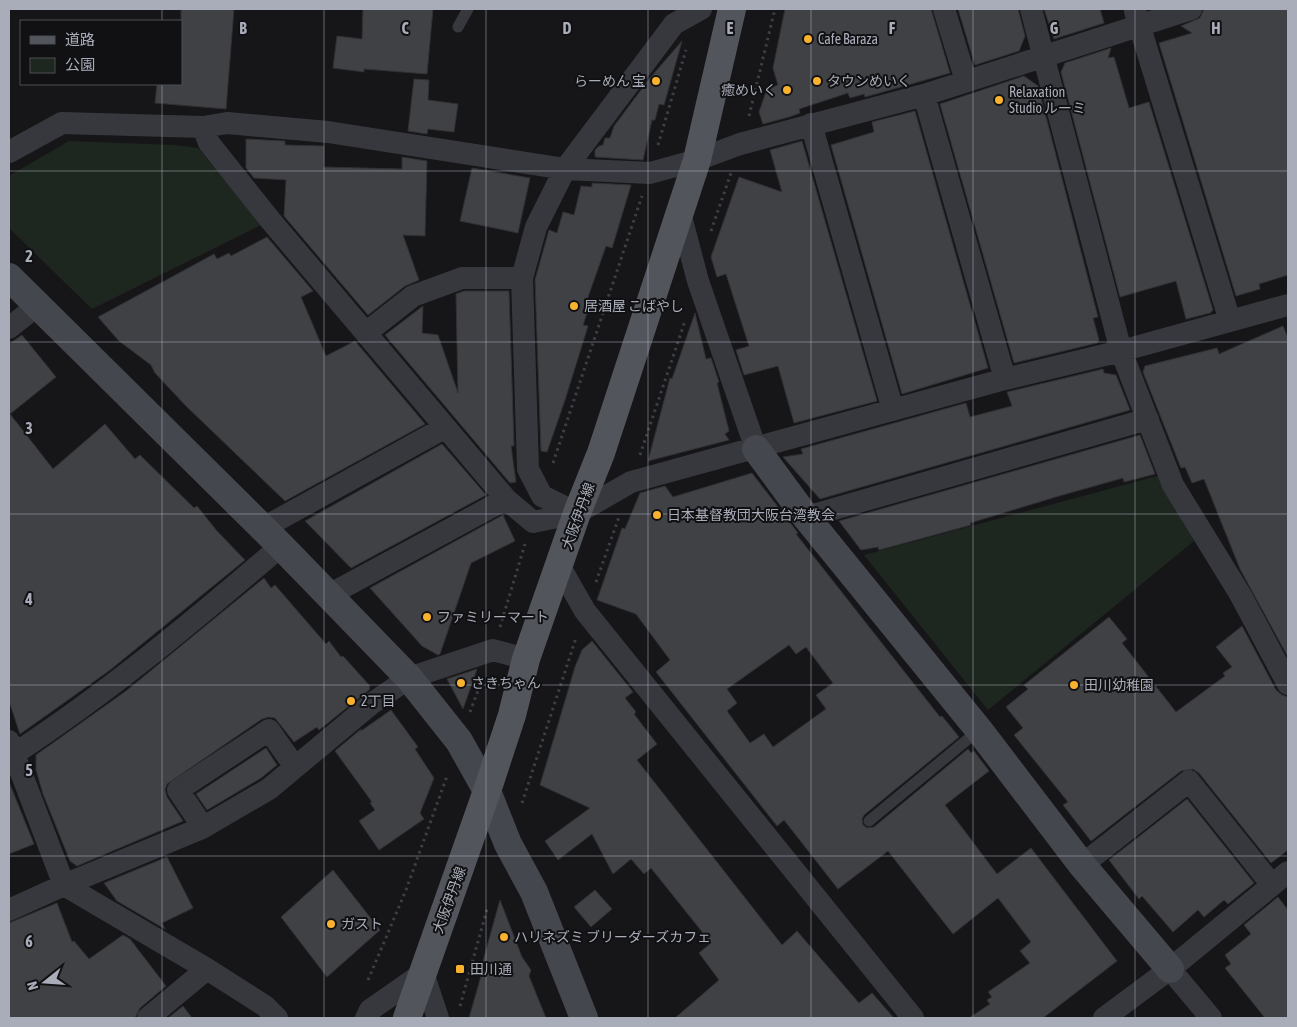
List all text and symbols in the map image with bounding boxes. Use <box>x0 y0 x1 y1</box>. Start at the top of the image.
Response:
text: B <box>239 19 247 37</box>
text: C <box>401 19 409 37</box>
text: D <box>563 19 572 37</box>
text: E <box>727 19 734 37</box>
text: F <box>889 19 896 37</box>
text: G <box>1050 19 1059 37</box>
text: H <box>1211 19 1221 37</box>
legend <box>20 20 182 85</box>
text: 道路 <box>65 31 95 48</box>
place label: Cafe Baraza <box>818 31 878 47</box>
marker: Cafe Baraza <box>802 33 814 45</box>
text: 公園 <box>65 56 95 73</box>
place label: らーめん 宝 <box>574 73 646 89</box>
place label: タウンめいく <box>827 73 911 89</box>
marker: らーめん 宝 <box>650 75 662 87</box>
marker: タウンめいく <box>811 75 823 87</box>
place label: 癒めいく <box>721 82 777 98</box>
marker: 癒めいく <box>781 84 793 96</box>
place label: Relaxation Studio ルーミ <box>1009 84 1086 116</box>
marker: Relaxation Studio ルーミ <box>993 94 1005 106</box>
text: 2 <box>25 247 33 265</box>
place label: 居酒屋 こばやし <box>584 298 684 314</box>
marker: 居酒屋 こばやし <box>568 300 580 312</box>
text: 3 <box>25 419 33 437</box>
street label: 大阪伊丹線 <box>559 480 597 552</box>
place label: 日本基督教団大阪台湾教会 <box>667 507 835 523</box>
marker: 日本基督教団大阪台湾教会 <box>651 509 663 521</box>
text: 4 <box>24 590 33 608</box>
place label: ファミリーマート <box>437 609 549 625</box>
marker: ファミリーマート <box>421 611 433 623</box>
place label: さきちゃん <box>471 675 541 691</box>
marker: さきちゃん <box>455 677 467 689</box>
place label: 田川幼稚園 <box>1084 677 1154 693</box>
marker: 田川幼稚園 <box>1068 679 1080 691</box>
place label: 2丁目 <box>361 693 396 709</box>
marker: 2丁目 <box>345 695 357 707</box>
text: 5 <box>25 761 33 779</box>
street label: 大阪伊丹線 <box>430 864 468 936</box>
place label: ガスト <box>341 916 383 932</box>
marker: ガスト <box>325 918 337 930</box>
place label: ハリネズミ ブリーダーズカフェ <box>514 929 711 945</box>
marker: ハリネズミ ブリーダーズカフェ <box>498 931 510 943</box>
text: 6 <box>25 932 33 950</box>
north arrow <box>20 957 70 1007</box>
place label: 田川通 <box>470 961 512 977</box>
marker: 田川通 <box>454 963 466 975</box>
text: N <box>24 980 41 992</box>

